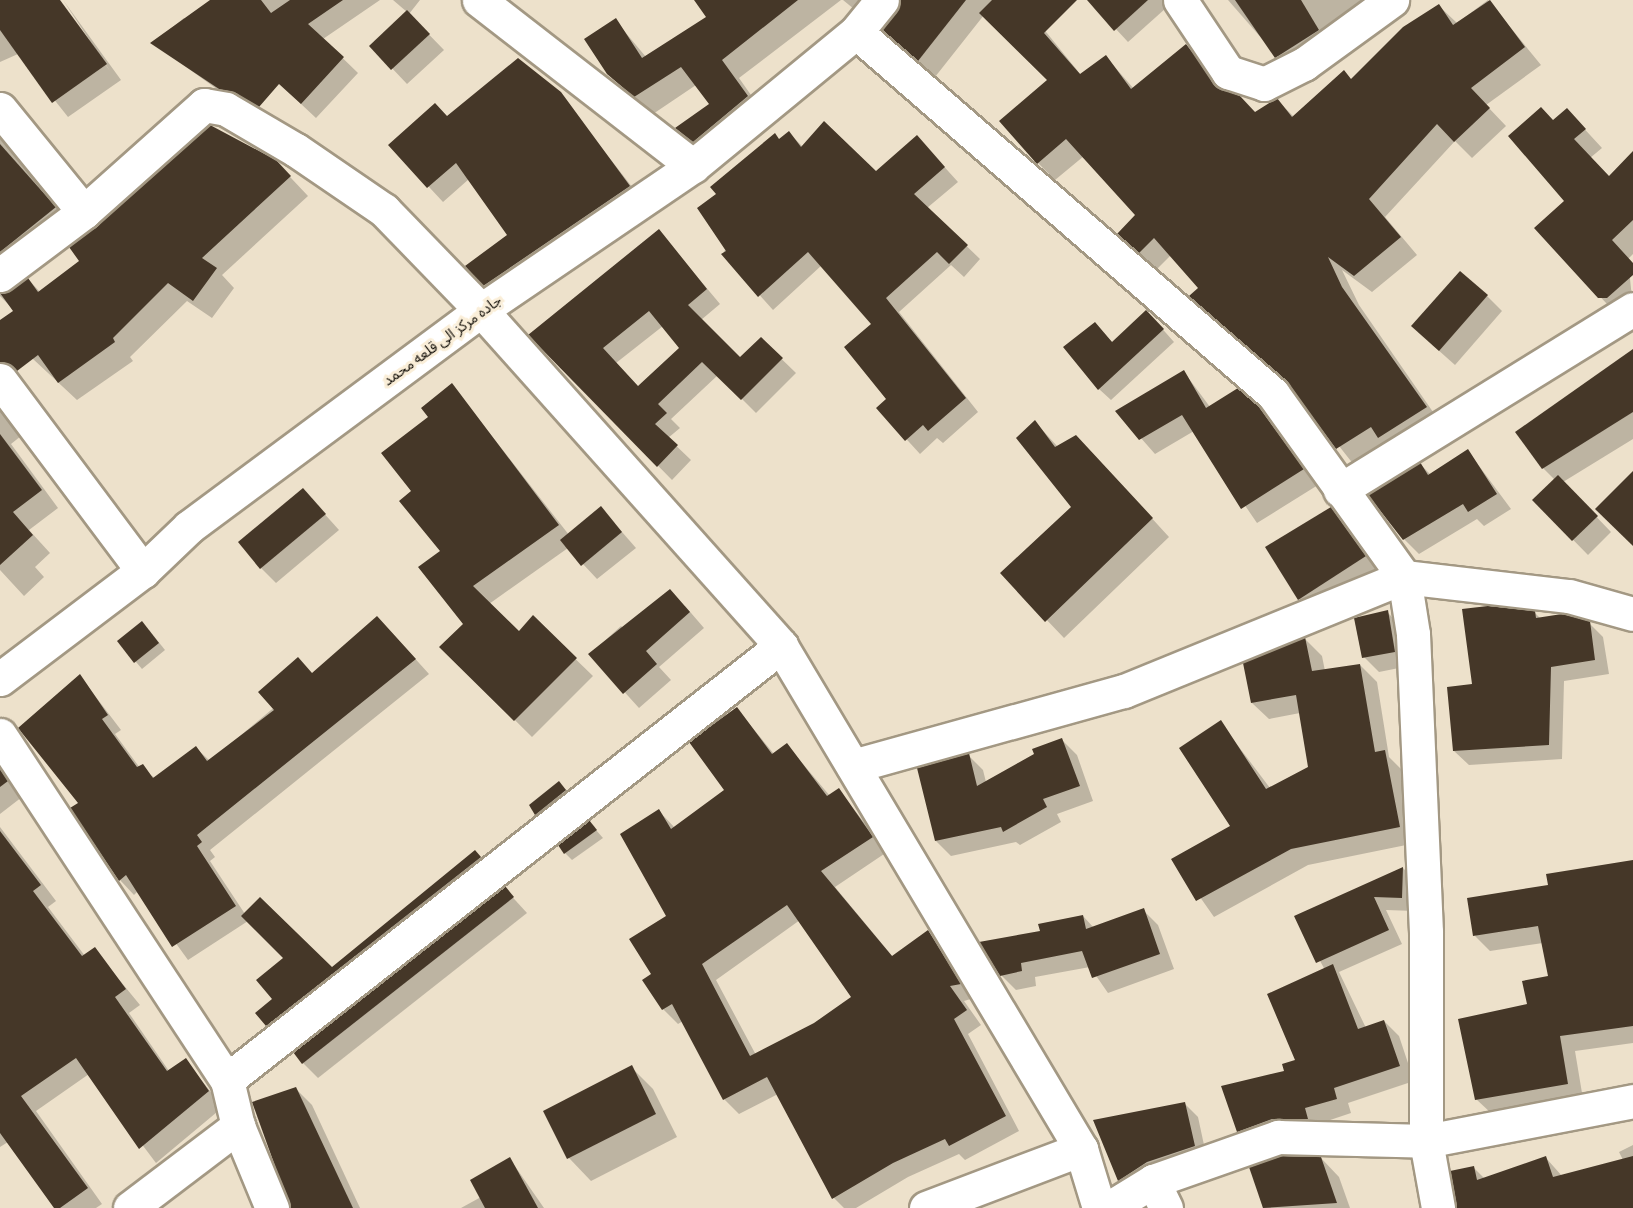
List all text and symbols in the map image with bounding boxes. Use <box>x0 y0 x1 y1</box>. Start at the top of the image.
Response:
street label: جاده مرکز الی قلعه محمد <box>379 291 505 389</box>

